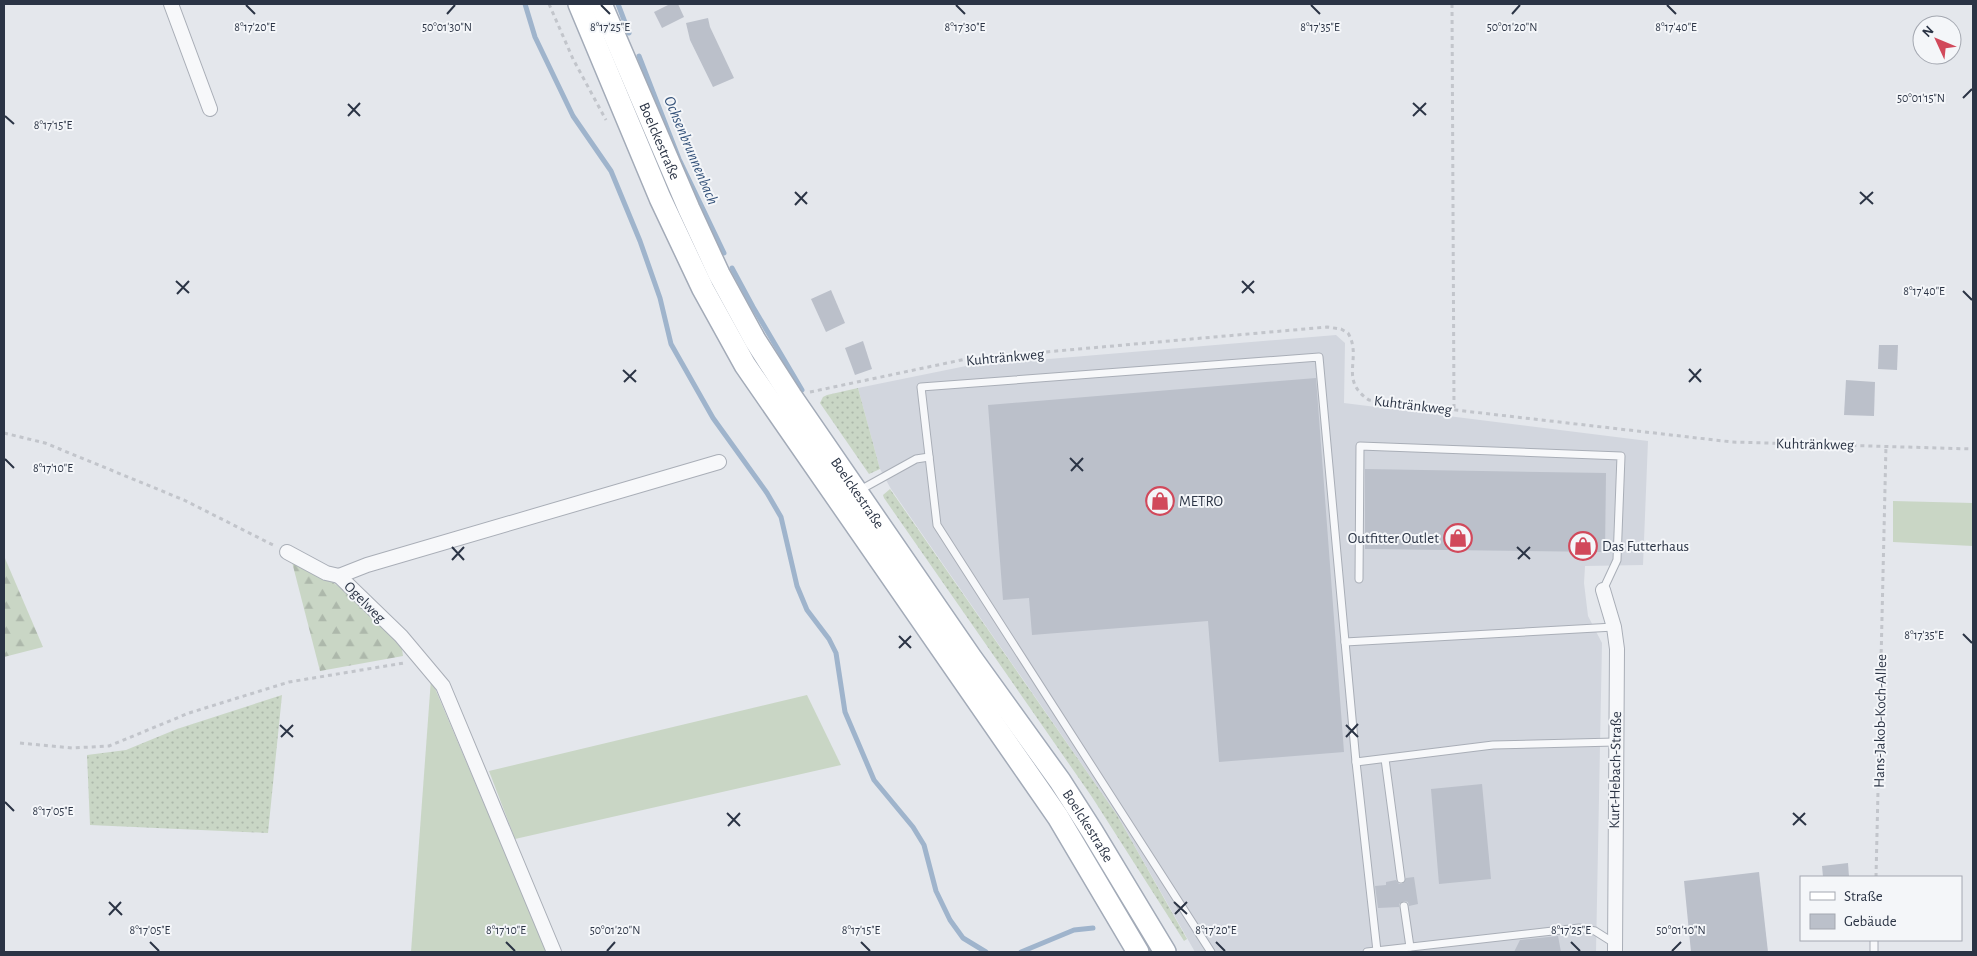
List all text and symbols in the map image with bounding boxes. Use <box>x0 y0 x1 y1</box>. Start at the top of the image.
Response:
north arrow <box>1912 15 1962 65</box>
text: 8°17'20"E <box>234 21 276 33</box>
text: 50°01'30"N <box>422 21 472 33</box>
text: 8°17'25"E <box>590 21 630 33</box>
text: 8°17'30"E <box>945 21 986 33</box>
text: 8°17'35"E <box>1300 21 1340 33</box>
text: 50°01'20"N <box>1487 21 1537 33</box>
text: 8°17'40"E <box>1655 21 1697 33</box>
text: N <box>1920 23 1937 40</box>
text: 50°01'15"N <box>1897 92 1945 104</box>
water label: Ochsenbrunnenbach <box>661 94 721 207</box>
street label: Boelckestraße <box>636 100 683 182</box>
text: 8°17'15"E <box>34 119 73 131</box>
text: 8°17'40"E <box>1903 285 1945 297</box>
street label: Kuhtränkweg <box>965 347 1045 368</box>
street label: Kuhtränkweg <box>1373 393 1453 418</box>
street label: Kuhtränkweg <box>1776 436 1855 453</box>
street label: Boelckestraße <box>828 455 887 531</box>
text: 8°17'10"E <box>33 462 73 474</box>
shop icon: METRO <box>1145 486 1175 516</box>
place label: METRO <box>1179 494 1223 509</box>
shop icon: Outfitter Outlet <box>1443 523 1473 553</box>
place label: Outfitter Outlet <box>1348 531 1439 546</box>
shop icon: Das Futterhaus <box>1568 531 1598 561</box>
place label: Das Futterhaus <box>1602 539 1689 554</box>
street label: Ogelweg <box>341 579 389 626</box>
text: 8°17'35"E <box>1904 629 1944 641</box>
street label: Hans-Jakob-Koch-Allee <box>1872 654 1889 788</box>
street label: Kurt-Hebach-Straße <box>1607 711 1624 829</box>
street label: Boelckestraße <box>1060 787 1116 865</box>
text: 8°17'05"E <box>33 805 74 817</box>
legend <box>1800 876 1962 941</box>
text: Straße <box>1844 889 1883 904</box>
text: Gebäude <box>1844 914 1897 929</box>
text: 8°17'05"E <box>130 924 171 936</box>
text: 8°17'10"E <box>486 924 526 936</box>
text: 50°01'20"N <box>590 924 640 936</box>
text: 8°17'15"E <box>842 924 881 936</box>
text: 8°17'20"E <box>1195 924 1237 936</box>
text: 8°17'25"E <box>1551 924 1591 936</box>
text: 50°01'10"N <box>1656 924 1706 936</box>

